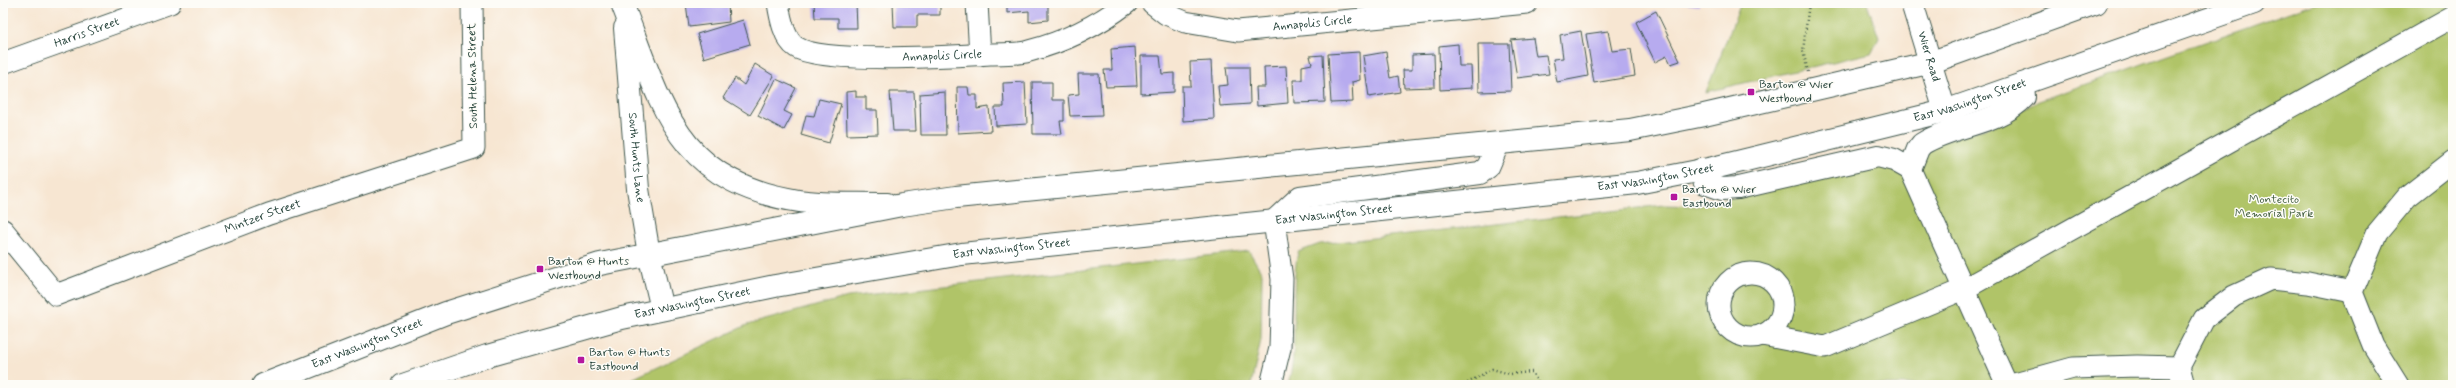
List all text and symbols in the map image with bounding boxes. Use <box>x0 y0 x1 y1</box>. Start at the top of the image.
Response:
street label: Annapolis Circle <box>1272 12 1353 36</box>
street label: Harris Street <box>52 14 122 52</box>
street label: South Helena Street <box>464 23 482 129</box>
street label: Wier Road <box>1913 29 1944 84</box>
street label: Annapolis Circle <box>902 46 983 66</box>
street label: East Washington Street <box>1912 75 2029 126</box>
place label: Barton @ Wier Westbound <box>1759 77 1833 107</box>
marker: Barton @ Wier Westbound <box>1746 87 1756 97</box>
street label: South Hunts Lane <box>624 112 648 204</box>
street label: East Washington Street <box>1597 160 1716 195</box>
place label: Barton @ Wier Eastbound <box>1682 182 1756 212</box>
marker: Barton @ Wier Eastbound <box>1669 192 1679 202</box>
park label: Montecito Memorial Park <box>2235 192 2313 222</box>
street label: Mintzer Street <box>222 196 303 238</box>
street label: East Washington Street <box>1274 201 1394 229</box>
street label: East Washington Street <box>952 235 1072 263</box>
place label: Barton @ Hunts Westbound <box>548 254 630 284</box>
marker: Barton @ Hunts Westbound <box>535 264 545 274</box>
street label: East Washington Street <box>633 283 752 323</box>
street label: East Washington Street <box>309 315 425 373</box>
place label: Barton @ Hunts Eastbound <box>589 345 671 375</box>
marker: Barton @ Hunts Eastbound <box>576 355 586 365</box>

